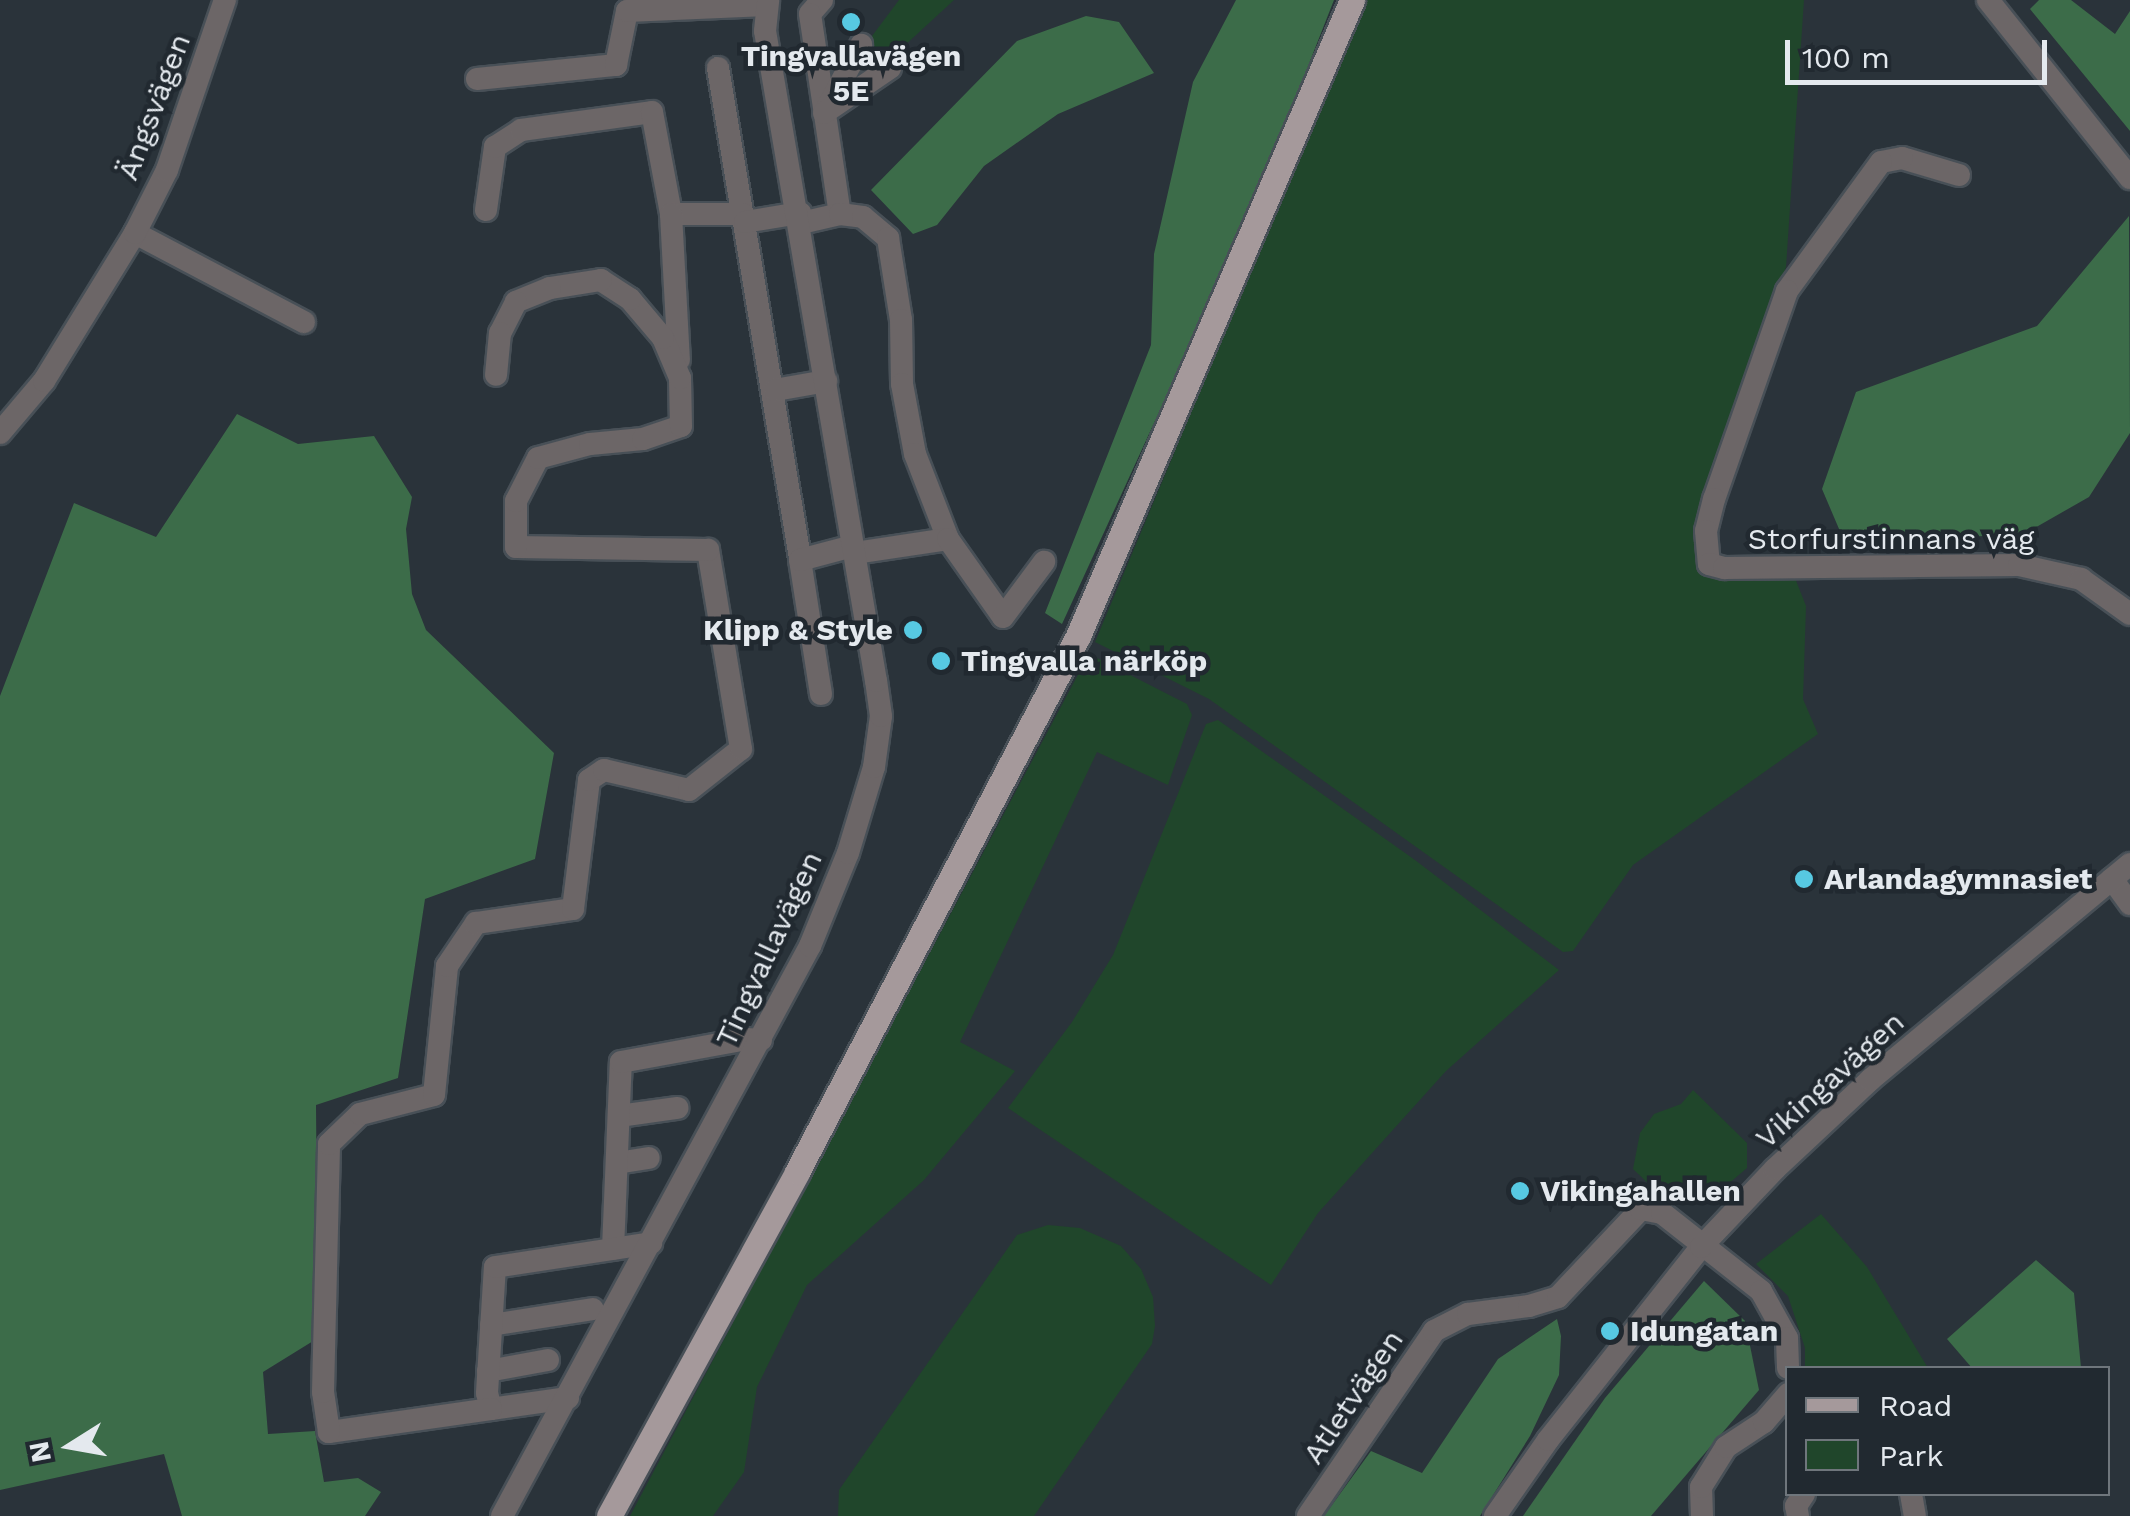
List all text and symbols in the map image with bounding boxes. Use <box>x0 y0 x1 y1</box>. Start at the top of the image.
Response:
marker: Tingvallavägen 5E <box>840 11 862 33</box>
scale bar <box>1790 20 2052 82</box>
street label: Ängsvägen <box>110 29 198 185</box>
place label: Tingvallavägen 5E <box>741 38 961 108</box>
text: 100 m <box>1802 40 1890 75</box>
street label: Storfurstinnans väg <box>1747 521 2035 557</box>
place label: Klipp & Style <box>703 612 893 648</box>
marker: Klipp & Style <box>902 619 924 641</box>
place label: Tingvalla närköp <box>961 643 1207 679</box>
marker: Tingvalla närköp <box>930 650 952 672</box>
street label: Tingvallavägen <box>708 846 830 1052</box>
place label: Arlandagymnasiet <box>1824 861 2092 897</box>
marker: Arlandagymnasiet <box>1793 868 1815 890</box>
street label: Vikingavägen <box>1748 1004 1912 1156</box>
place label: Vikingahallen <box>1540 1173 1741 1209</box>
marker: Vikingahallen <box>1509 1180 1531 1202</box>
place label: Idungatan <box>1630 1313 1778 1349</box>
marker: Idungatan <box>1599 1320 1621 1342</box>
street label: Atletvägen <box>1295 1323 1411 1471</box>
legend <box>1785 1366 2110 1496</box>
text: Road <box>1879 1388 1952 1423</box>
north arrow <box>20 1396 120 1496</box>
text: N <box>22 1438 58 1465</box>
text: Park <box>1879 1438 1944 1473</box>

